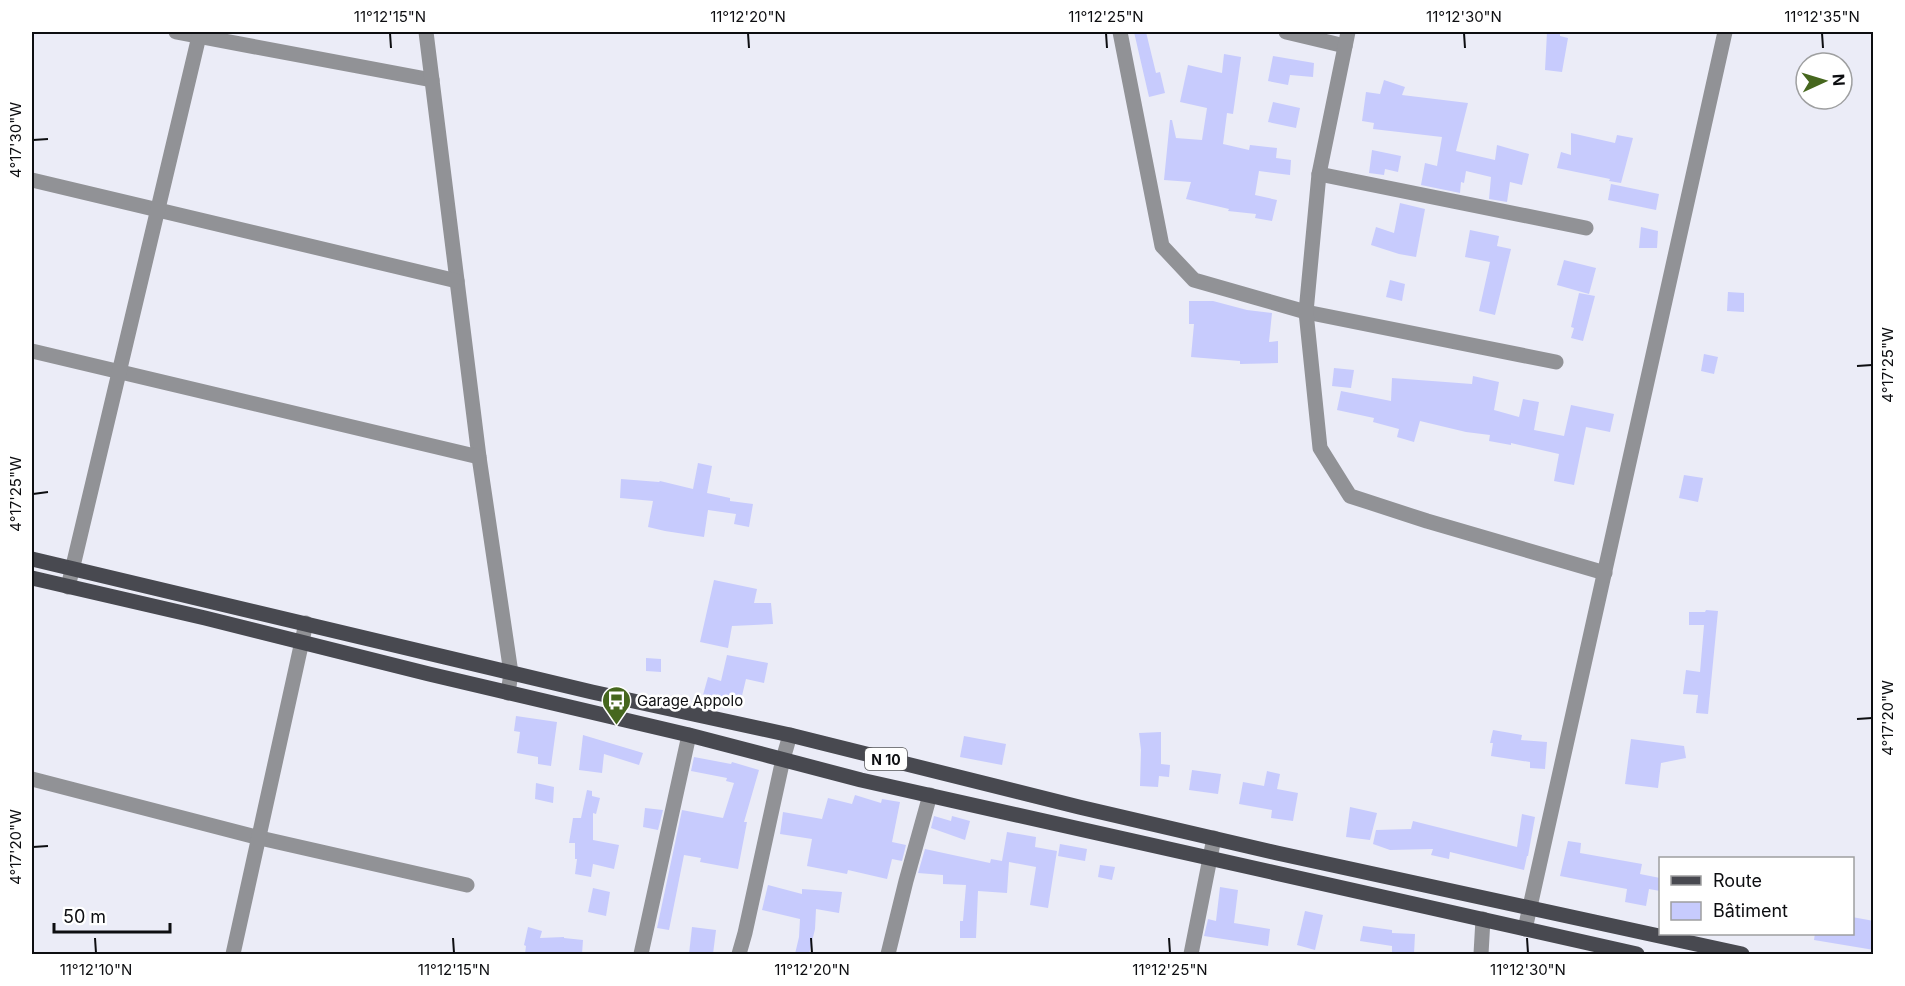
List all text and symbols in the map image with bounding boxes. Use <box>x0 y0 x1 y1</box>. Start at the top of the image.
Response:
text: 11°12'15"N <box>354 7 426 26</box>
text: 11°12'20"N <box>710 7 786 26</box>
text: 11°12'25"N <box>1068 7 1144 26</box>
text: 11°12'30"N <box>1426 7 1502 26</box>
text: 11°12'35"N <box>1784 7 1860 26</box>
north arrow <box>1794 51 1854 111</box>
text: N <box>1829 73 1849 87</box>
text: 4°17'30"W <box>6 102 25 178</box>
text: 4°17'25"W <box>1878 327 1897 403</box>
text: 4°17'25"W <box>6 456 25 532</box>
text: 4°17'20"W <box>1878 680 1897 756</box>
bus stop icon: Garage Appolo <box>600 684 632 726</box>
place label: Garage Appolo <box>637 691 743 710</box>
road number: N 10 <box>865 748 907 770</box>
text: 4°17'20"W <box>6 809 25 885</box>
legend <box>1659 857 1854 935</box>
text: Route <box>1713 870 1762 891</box>
scale bar <box>54 896 170 934</box>
text: Bâtiment <box>1713 900 1788 921</box>
text: 50 m <box>63 906 106 927</box>
text: 11°12'10"N <box>60 960 132 979</box>
text: 11°12'15"N <box>418 960 490 979</box>
text: 11°12'20"N <box>774 960 850 979</box>
text: 11°12'25"N <box>1132 960 1208 979</box>
text: 11°12'30"N <box>1490 960 1566 979</box>

